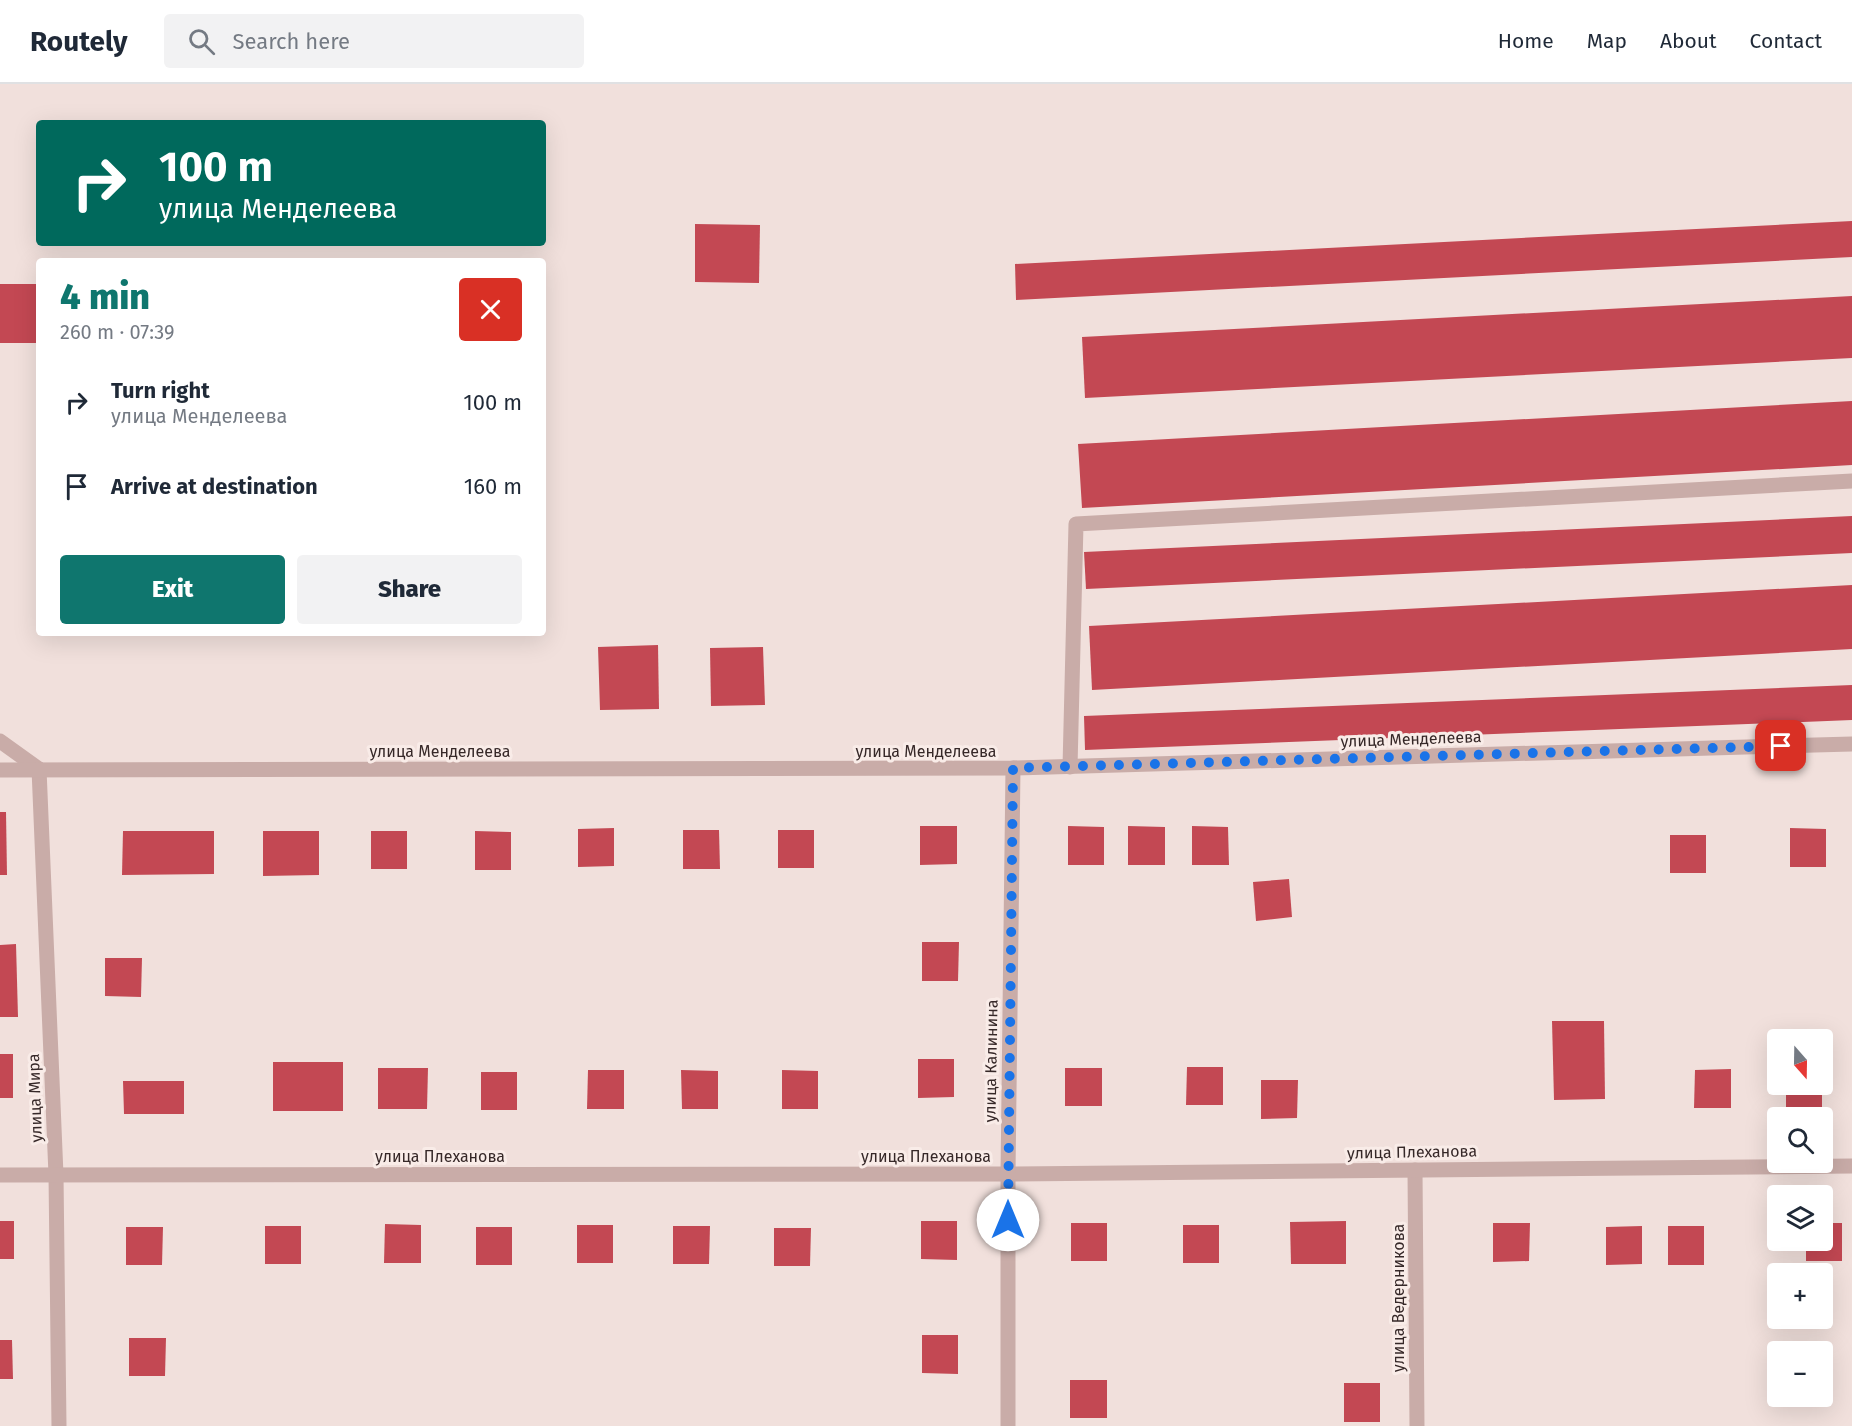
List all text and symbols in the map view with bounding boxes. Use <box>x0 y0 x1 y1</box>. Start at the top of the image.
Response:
search box <box>164 14 584 68</box>
text: Routely <box>30 25 128 58</box>
icon: search <box>185 25 218 58</box>
text: Search here <box>233 28 350 55</box>
text: Home <box>1498 28 1554 54</box>
text: Map <box>1587 28 1627 54</box>
text: About <box>1660 28 1717 54</box>
text: Contact <box>1750 28 1822 54</box>
text: 100 m <box>159 142 273 192</box>
icon: right <box>60 144 138 222</box>
text: улица Менделеева <box>159 193 397 225</box>
text: 4 min <box>60 275 150 319</box>
button: close <box>459 278 522 341</box>
text: 260 m · 07:39 <box>60 320 174 344</box>
text: Turn right <box>111 377 210 404</box>
icon: right <box>60 386 93 419</box>
text: 100 m <box>463 389 522 416</box>
text: улица Менделеева <box>111 404 287 428</box>
icon: arrive <box>60 470 93 503</box>
text: Arrive at destination <box>111 473 318 500</box>
text: 160 m <box>464 473 522 500</box>
button: Exit <box>60 555 285 624</box>
button: Share <box>297 555 522 624</box>
pin <box>1755 720 1806 771</box>
street label: улица Менделеева <box>1340 727 1482 751</box>
icon: arrive <box>1764 729 1797 762</box>
street label: улица Менделеева <box>369 742 511 761</box>
street label: улица Менделеева <box>855 742 997 761</box>
street label: улица Калинина <box>980 999 1002 1123</box>
north arrow <box>1767 1029 1833 1095</box>
map controls <box>1767 1029 1833 1407</box>
street label: улица Мира <box>24 1053 46 1143</box>
button: search <box>1767 1107 1833 1173</box>
street label: улица Плеханова <box>1347 1141 1477 1163</box>
street label: улица Плеханова <box>375 1147 505 1166</box>
street label: улица Плеханова <box>861 1147 991 1166</box>
button: layers <box>1767 1185 1833 1251</box>
position arrow <box>976 1188 1040 1252</box>
street label: улица Ведерникова <box>1389 1224 1408 1372</box>
button: + <box>1767 1263 1833 1329</box>
button: − <box>1767 1341 1833 1407</box>

